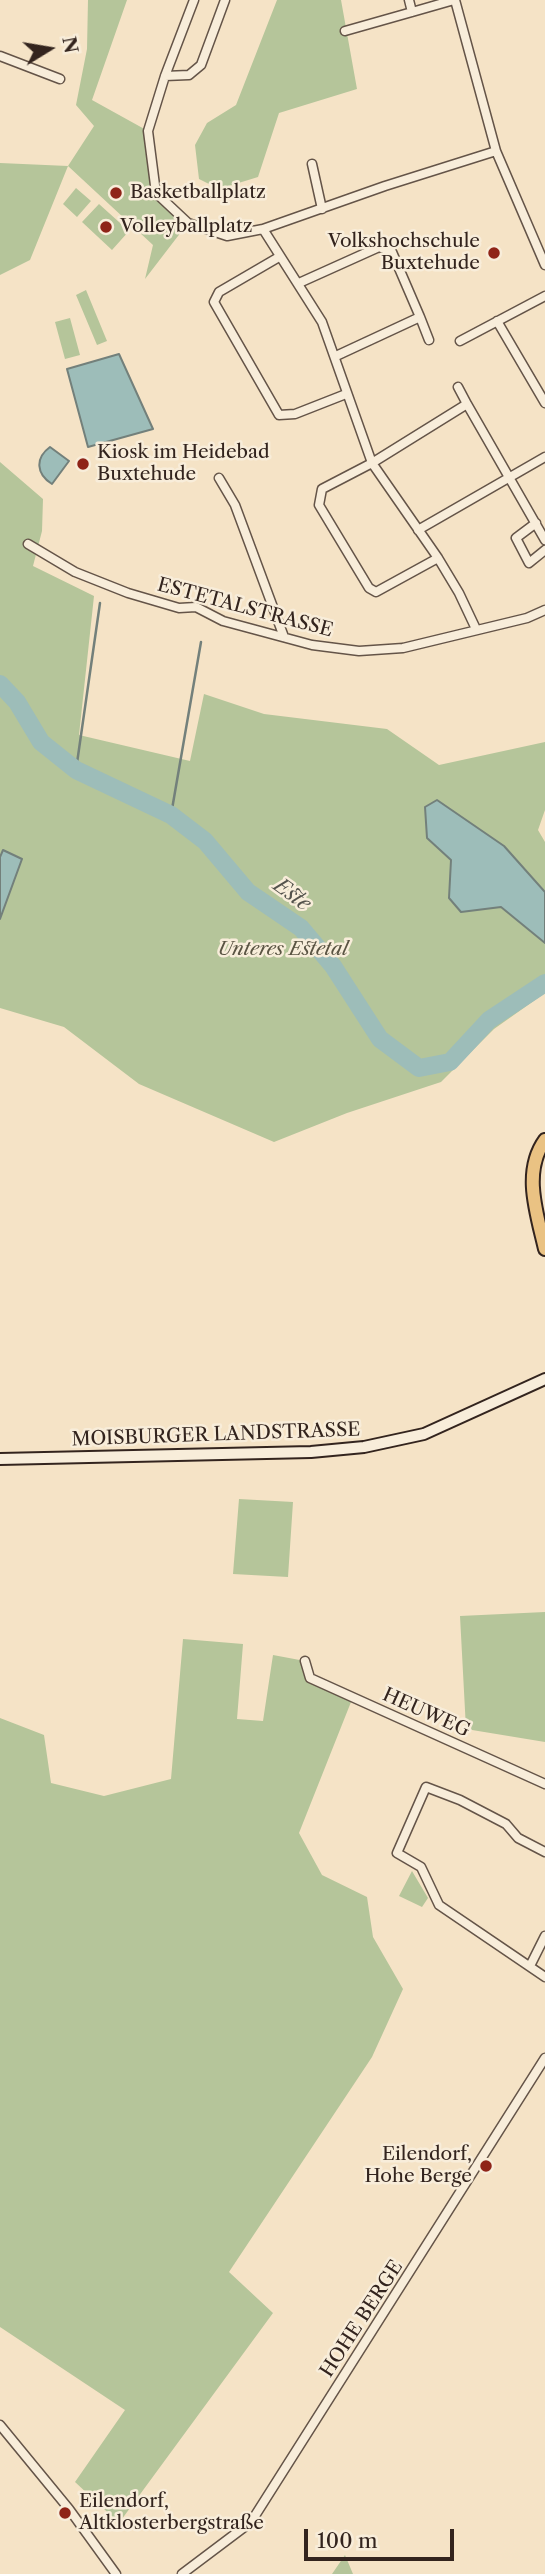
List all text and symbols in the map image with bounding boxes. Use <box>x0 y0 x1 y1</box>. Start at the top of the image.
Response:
north arrow <box>14 14 84 84</box>
text: N <box>57 35 83 55</box>
place label: Basketballplatz <box>130 182 266 204</box>
marker: Basketballplatz <box>108 185 124 201</box>
place label: Volleyballplatz <box>120 216 252 238</box>
marker: Volleyballplatz <box>98 219 114 235</box>
place label: Volkshochschule Buxtehude <box>328 231 480 275</box>
marker: Volkshochschule Buxtehude <box>486 245 502 261</box>
place label: Kiosk im Heidebad Buxtehude <box>97 442 270 486</box>
marker: Kiosk im Heidebad Buxtehude <box>75 456 91 472</box>
street label: ESTETALSTRASSE <box>155 574 335 642</box>
water label: Este <box>268 873 316 917</box>
park label: Unteres Estetal <box>218 939 348 961</box>
street label: MOISBURGER LANDSTRASSE <box>71 1419 361 1451</box>
street label: HEUWEG <box>379 1684 473 1742</box>
place label: Eilendorf, Hohe Berge <box>365 2144 472 2188</box>
marker: Eilendorf, Hohe Berge <box>478 2158 494 2174</box>
street label: HOHE BERGE <box>316 2256 408 2382</box>
place label: Eilendorf, Altklosterbergstraße <box>79 2491 264 2535</box>
marker: Eilendorf, Altklosterbergstraße <box>57 2505 73 2521</box>
scale bar <box>307 2514 458 2558</box>
text: 100 m <box>317 2528 378 2553</box>

